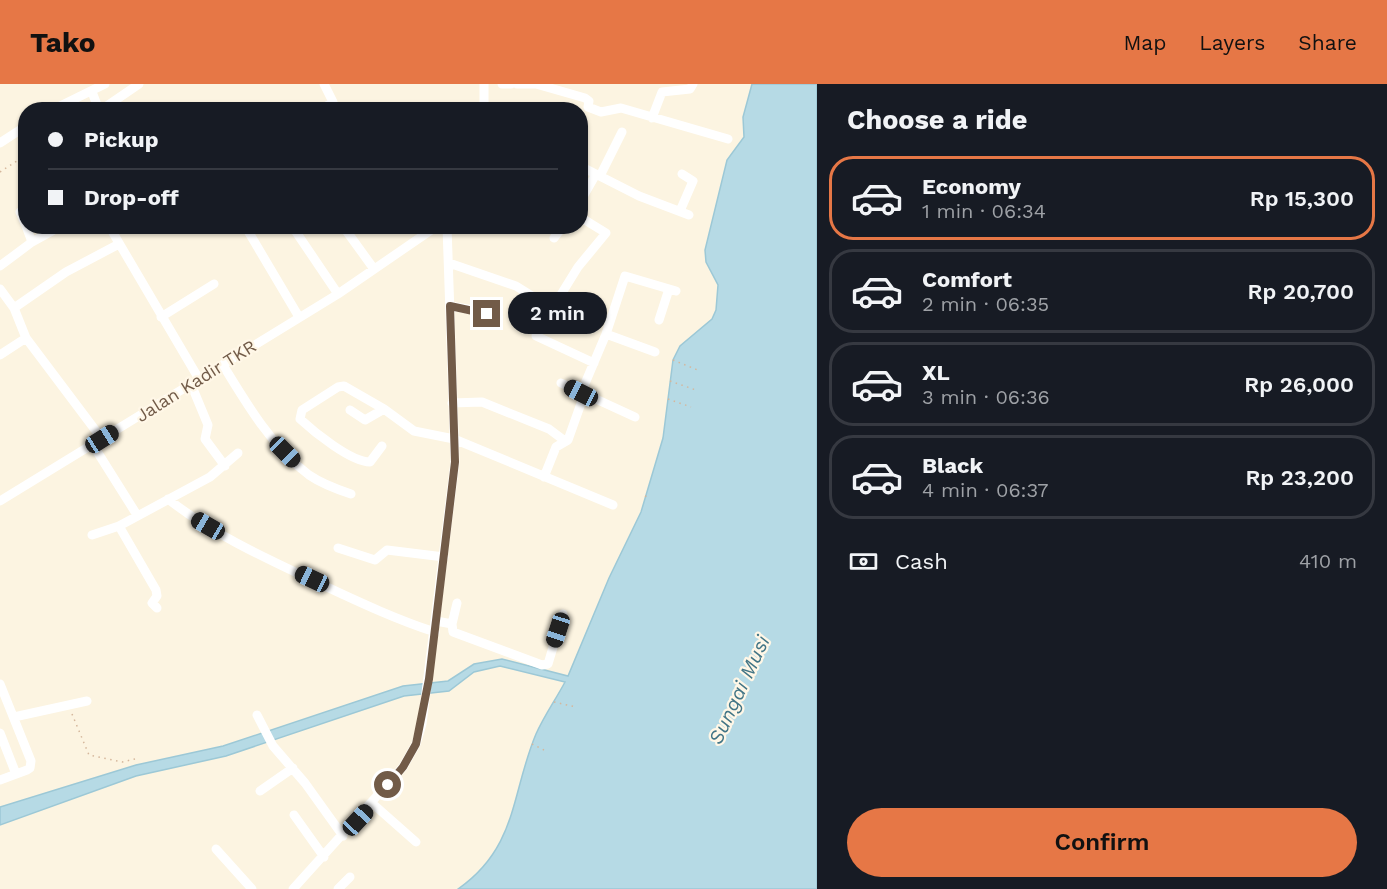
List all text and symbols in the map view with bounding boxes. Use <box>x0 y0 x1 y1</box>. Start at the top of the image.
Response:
text: Tako <box>30 26 95 59</box>
text: Map <box>1123 30 1166 55</box>
text: Layers <box>1199 30 1265 55</box>
text: Share <box>1298 30 1357 55</box>
text: Choose a ride <box>847 104 1027 136</box>
text: Pickup <box>84 127 159 152</box>
icon: car <box>850 171 904 225</box>
text: Economy <box>922 174 1021 199</box>
text: Drop-off <box>84 185 179 210</box>
text: Rp 15,300 <box>1250 186 1354 211</box>
text: 1 min · 06:34 <box>922 199 1046 223</box>
icon: car <box>850 264 904 318</box>
text: Comfort <box>922 267 1012 292</box>
text: Rp 20,700 <box>1248 279 1354 304</box>
text: 2 min · 06:35 <box>922 292 1049 316</box>
callout: 2 min <box>508 293 607 335</box>
route end <box>473 300 500 327</box>
text: 2 min <box>530 301 585 325</box>
street label: Jalan Kadir TKR <box>132 335 260 426</box>
icon: car <box>850 357 904 411</box>
text: XL <box>922 360 950 385</box>
text: Rp 26,000 <box>1244 372 1354 397</box>
car <box>561 377 601 409</box>
text: 3 min · 06:36 <box>922 385 1050 409</box>
car <box>82 422 122 456</box>
car <box>266 433 304 471</box>
icon: car <box>850 450 904 504</box>
text: Black <box>922 453 983 478</box>
text: Rp 23,200 <box>1245 465 1354 490</box>
text: 4 min · 06:37 <box>922 478 1049 502</box>
car <box>188 509 228 543</box>
icon: cash <box>847 545 880 578</box>
text: Cash <box>895 549 948 574</box>
text: 410 m <box>1299 549 1357 573</box>
car <box>292 563 332 595</box>
car <box>544 610 572 650</box>
water label: Sungai Musi <box>703 631 775 748</box>
route start <box>374 771 401 798</box>
car <box>339 801 377 839</box>
button: Confirm <box>847 808 1357 877</box>

